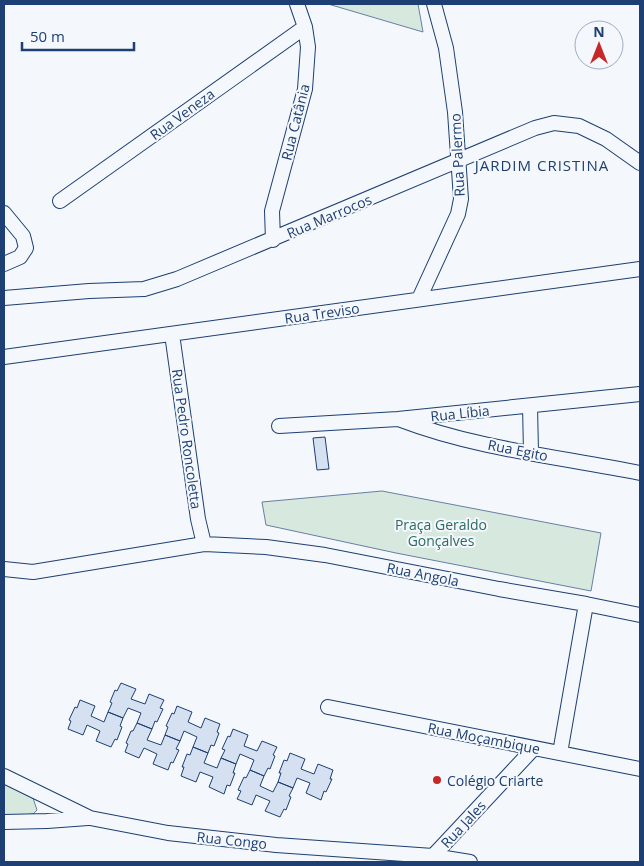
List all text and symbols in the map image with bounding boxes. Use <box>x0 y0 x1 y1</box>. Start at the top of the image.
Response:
scale bar <box>22 20 135 52</box>
north arrow <box>574 20 624 70</box>
text: N <box>593 22 605 41</box>
text: 50 m <box>30 26 65 46</box>
street label: Rua Catânia <box>276 82 314 162</box>
street label: Rua Veneza <box>146 84 218 144</box>
street label: Rua Palermo <box>445 113 469 197</box>
district label: JARDIM CRISTINA <box>473 155 609 175</box>
street label: Rua Marrocos <box>284 189 375 242</box>
street label: Rua Treviso <box>283 298 361 328</box>
street label: Rua Pedro Roncoletta <box>168 368 206 510</box>
street label: Rua Líbia <box>429 400 491 426</box>
street label: Rua Egito <box>486 435 550 465</box>
park label: Praça Geraldo Gonçalves <box>395 515 487 550</box>
street label: Rua Angola <box>385 558 461 590</box>
street label: Rua Moçambique <box>426 718 542 758</box>
place label: Colégio Criarte <box>447 771 543 790</box>
marker: Colégio Criarte <box>431 774 443 786</box>
street label: Rua Jales <box>436 796 490 852</box>
street label: Rua Congo <box>196 827 268 853</box>

